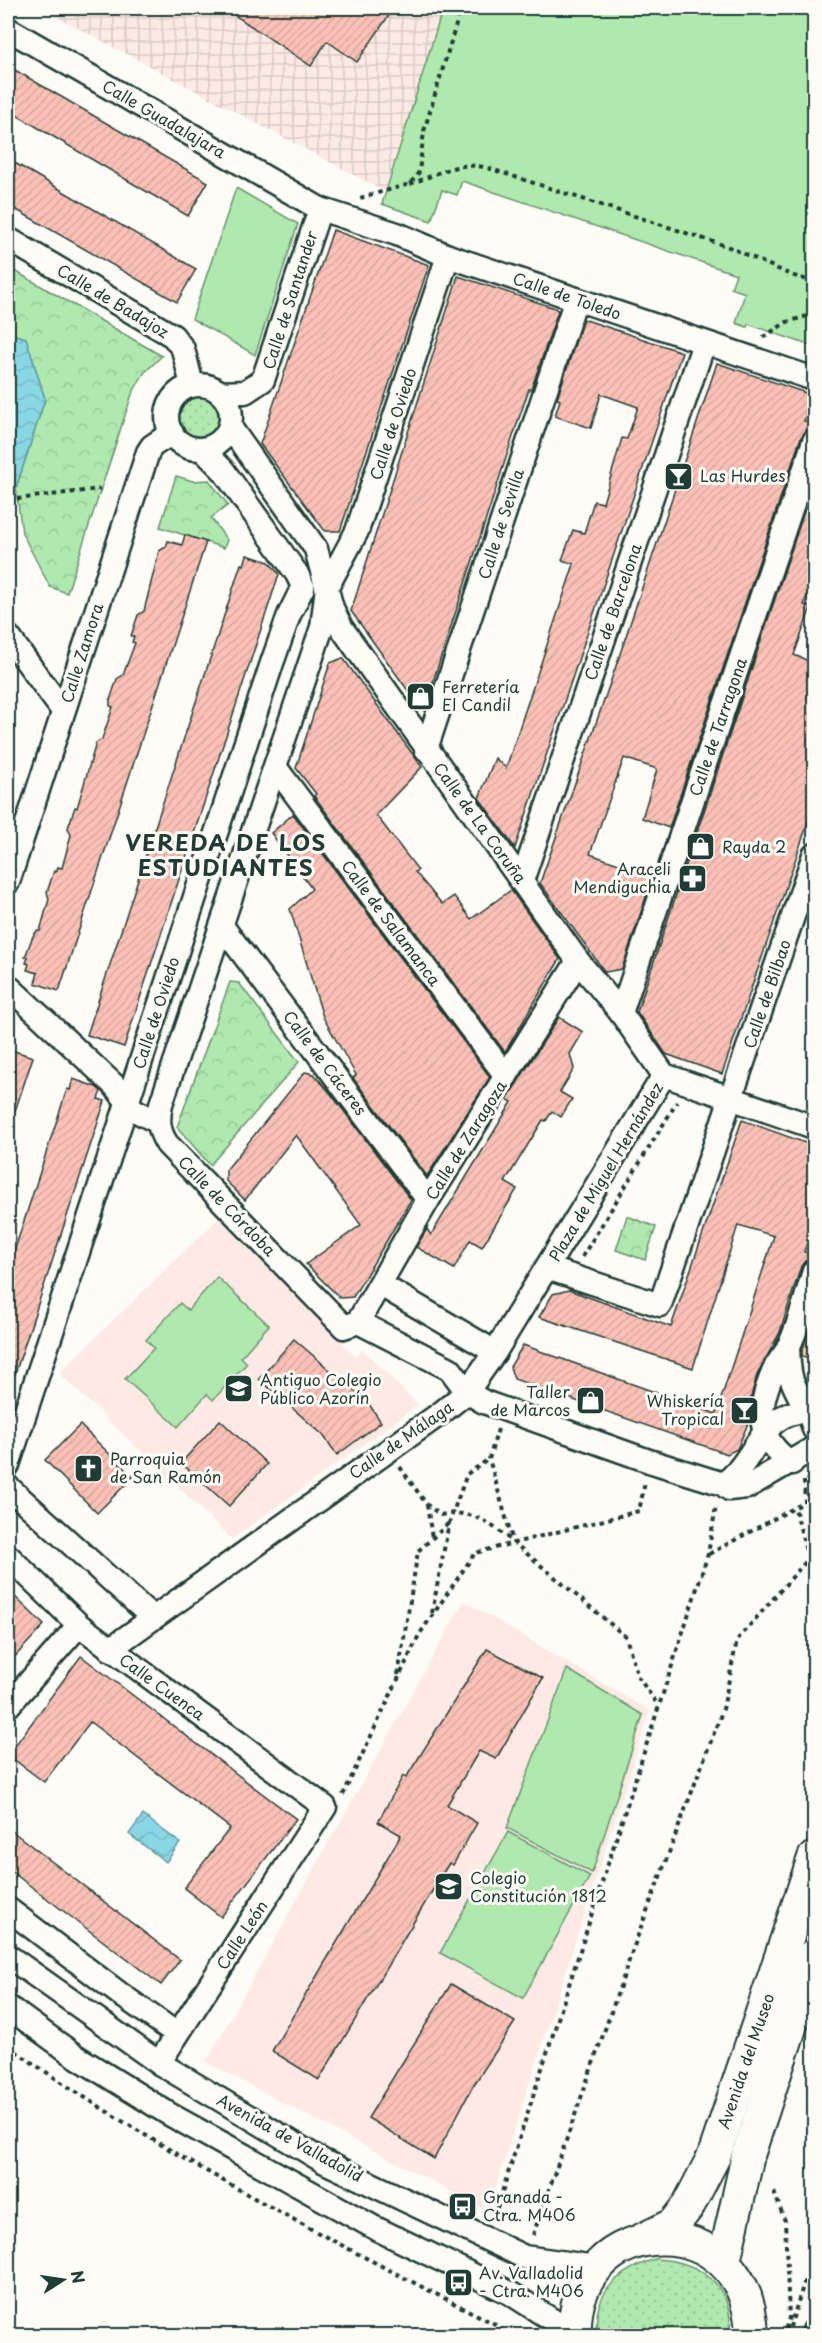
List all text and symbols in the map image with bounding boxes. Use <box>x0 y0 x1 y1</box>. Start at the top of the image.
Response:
street label: Calle Guadalajara <box>98 73 231 163</box>
street label: Calle de Santander <box>255 227 323 372</box>
street label: Calle de Badajoz <box>53 257 174 343</box>
street label: Calle de Toledo <box>510 265 625 325</box>
street label: Calle de Oviedo <box>363 364 422 483</box>
bar icon: Las Hurdes <box>663 460 695 492</box>
place label: Las Hurdes <box>700 463 786 487</box>
street label: Calle de Sevilla <box>471 465 529 582</box>
street label: Calle de Barcelona <box>577 540 647 683</box>
street label: Calle Zamora <box>54 599 109 706</box>
street label: Calle de Tarragona <box>682 654 752 799</box>
place label: Ferretería El Candil <box>442 674 519 716</box>
shop icon: Ferretería El Candil <box>405 680 437 712</box>
street label: Calle de La Coruña <box>429 757 533 888</box>
district label: VEREDA DE LOS ESTUDIANTES <box>125 825 327 883</box>
shop icon: Rayda 2 <box>685 831 717 863</box>
place label: Rayda 2 <box>722 834 786 858</box>
street label: Calle de Salamanca <box>336 854 447 990</box>
place label: Araceli Mendiguchia <box>573 856 671 898</box>
pharmacy icon: Araceli Mendiguchia <box>676 862 708 894</box>
street label: Calle de Bilbao <box>736 936 796 1051</box>
street label: Calle de Oviedo <box>126 953 185 1072</box>
street label: Calle de Cáceres <box>278 1005 373 1120</box>
street label: Calle de Zaragoza <box>419 1075 512 1204</box>
street label: Plaza de Miguel Hernández <box>542 1077 669 1266</box>
street label: Calle de Córdoba <box>173 1150 282 1261</box>
place label: Antiguo Colegio Público Azorín <box>260 1367 382 1409</box>
school or university icon: Antiguo Colegio Público Azorín <box>223 1373 255 1405</box>
place label: Taller de Marcos <box>491 1379 571 1421</box>
shop icon: Taller de Marcos <box>575 1385 607 1417</box>
place label: Whiskería Tropical <box>647 1388 724 1430</box>
street label: Calle de Málaga <box>343 1394 458 1484</box>
bar icon: Whiskería Tropical <box>729 1394 761 1426</box>
place label: Parroquia de San Ramón <box>110 1446 221 1488</box>
church icon: Parroquia de San Ramón <box>73 1452 105 1484</box>
street label: Calle Cuenca <box>115 1647 210 1726</box>
place label: Colegio Constitución 1812 <box>470 1865 607 1907</box>
school or university icon: Colegio Constitución 1812 <box>433 1871 465 1903</box>
street label: Calle León <box>210 1895 273 1974</box>
street label: Avenida del Museo <box>711 1990 780 2132</box>
street label: Avenida de Valladolid <box>213 2087 368 2187</box>
place label: Granada - Ctra. M406 <box>483 2184 576 2226</box>
bus stop icon: Granada - Ctra. M406 <box>446 2190 478 2222</box>
north arrow <box>33 2250 93 2310</box>
place label: Av. Valladolid - Ctra. M406 <box>479 2260 584 2302</box>
bus stop icon: Av. Valladolid - Ctra. M406 <box>442 2266 474 2298</box>
text: N <box>66 2268 92 2285</box>

